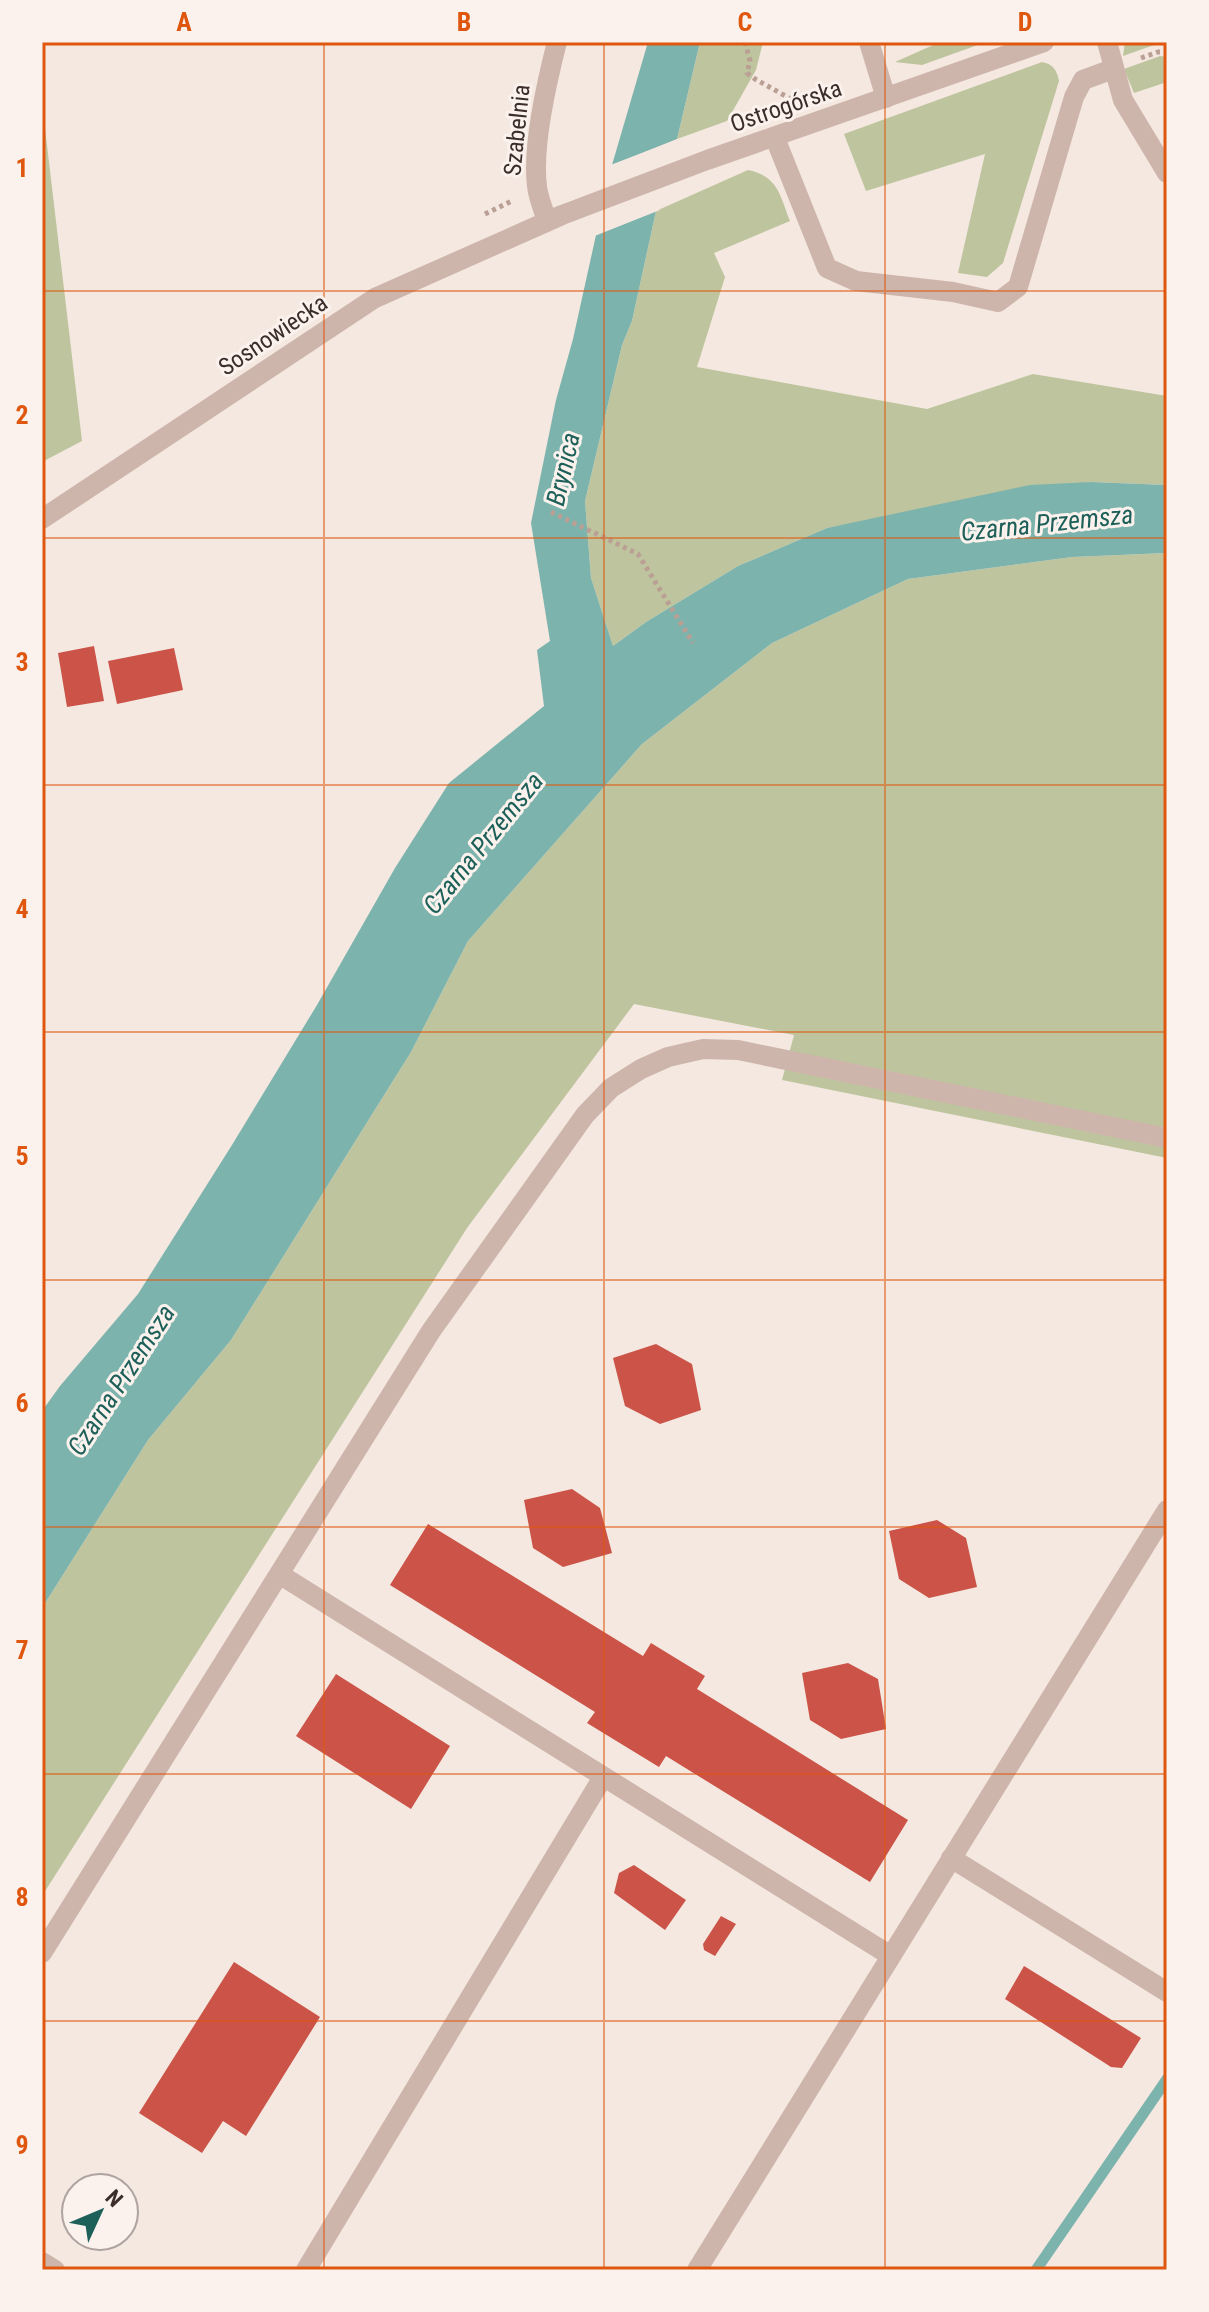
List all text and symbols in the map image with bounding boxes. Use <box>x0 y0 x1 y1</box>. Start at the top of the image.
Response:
text: A <box>176 7 192 37</box>
text: B <box>457 7 471 37</box>
text: C <box>738 7 753 37</box>
text: D <box>1018 7 1032 37</box>
street label: Ostrogórska <box>727 74 845 138</box>
street label: Szabelnia <box>498 83 536 177</box>
text: 1 <box>15 153 29 183</box>
street label: Sosnowiecka <box>213 288 333 382</box>
text: 2 <box>15 400 29 430</box>
water label: Brynica <box>540 430 586 508</box>
water label: Czarna Przemsza <box>959 499 1135 547</box>
text: 3 <box>15 647 29 677</box>
water label: Czarna Przemsza <box>417 766 549 920</box>
text: 4 <box>15 894 29 924</box>
text: 5 <box>15 1141 29 1171</box>
water label: Czarna Przemsza <box>61 1299 181 1461</box>
text: 6 <box>15 1388 29 1418</box>
text: 7 <box>15 1635 29 1665</box>
text: 8 <box>15 1882 29 1912</box>
text: 9 <box>15 2130 29 2160</box>
north arrow <box>60 2172 140 2252</box>
text: N <box>100 2185 128 2212</box>

